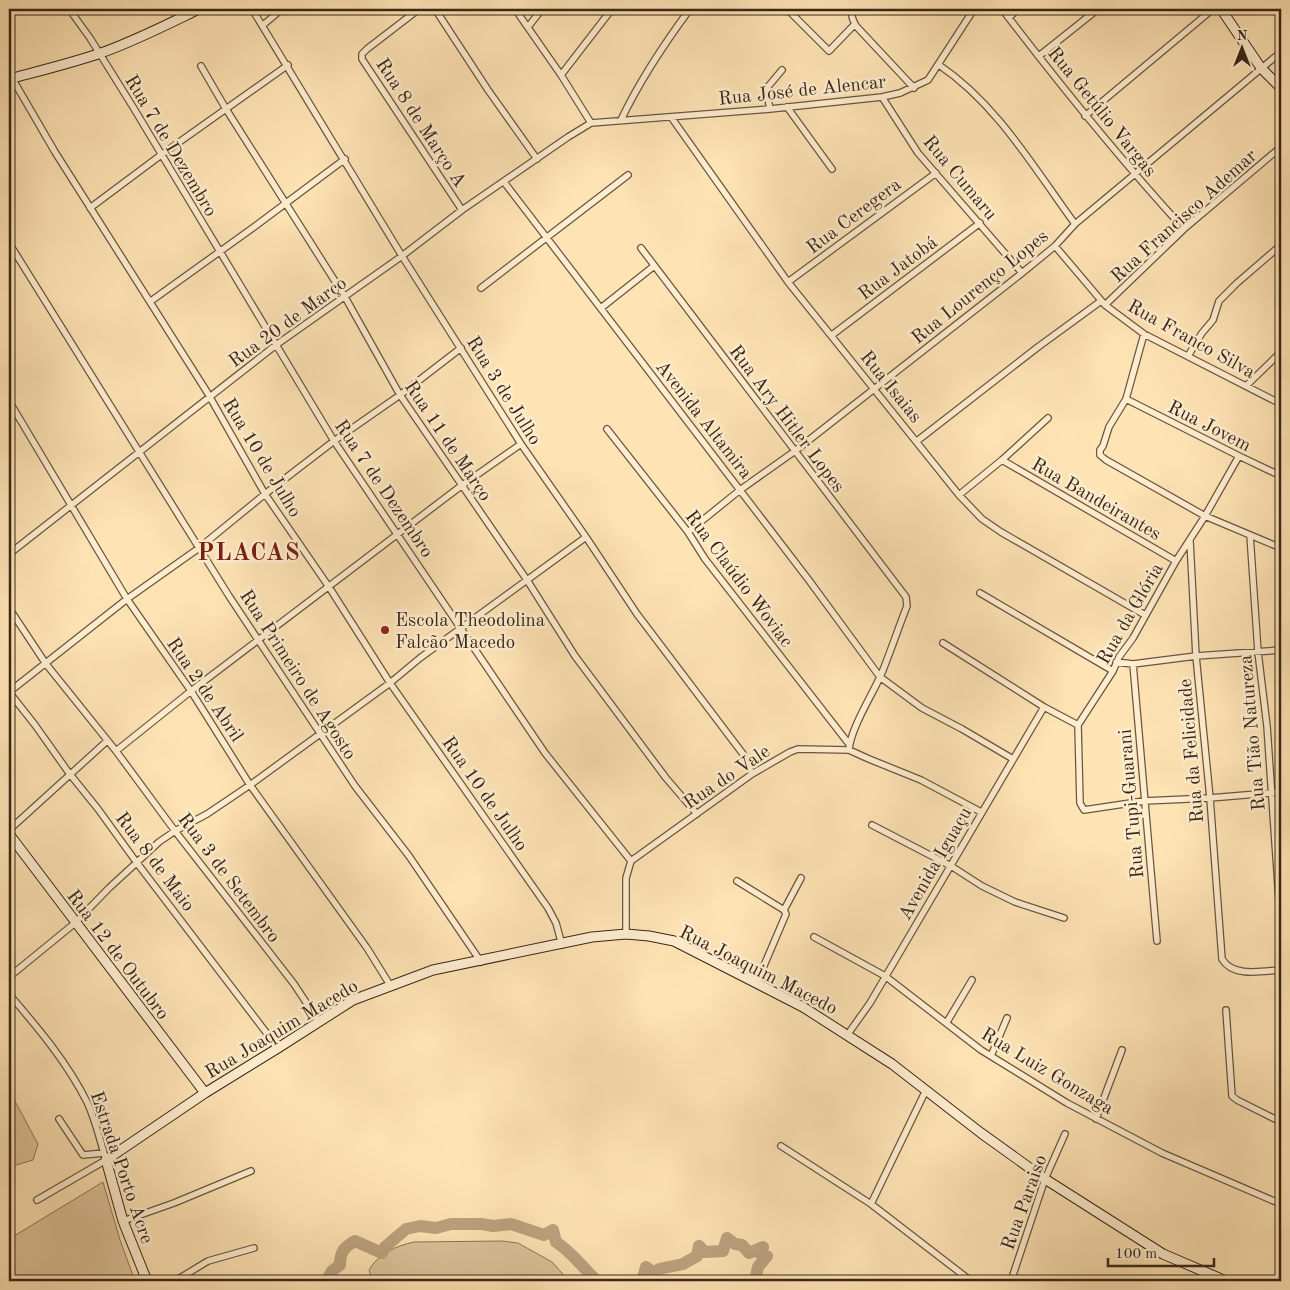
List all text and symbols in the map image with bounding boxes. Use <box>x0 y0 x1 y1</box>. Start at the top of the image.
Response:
north arrow <box>1218 22 1268 72</box>
text: N <box>1237 29 1248 43</box>
street label: Rua Getúlio Vargas <box>1043 44 1159 181</box>
street label: Rua 8 de Março A <box>371 56 469 192</box>
street label: Rua 7 de Dezembro <box>120 72 220 220</box>
street label: Rua José de Alencar <box>717 73 887 110</box>
street label: Rua Cumaru <box>918 133 1000 224</box>
street label: Rua Francisco Ademar <box>1108 146 1261 287</box>
street label: Rua Ceregera <box>804 175 906 258</box>
street label: Rua Lourenço Lopes <box>909 227 1052 349</box>
street label: Rua Jatobá <box>856 233 942 305</box>
street label: Rua 20 de Março <box>226 274 351 372</box>
street label: Rua Franco Silva <box>1124 297 1258 383</box>
street label: Rua 3 de Julho <box>462 334 544 449</box>
street label: Rua Ary Hitler Lopes <box>725 342 847 497</box>
street label: Rua Isaias <box>856 348 925 427</box>
street label: Avenida Altamira <box>651 358 755 484</box>
street label: Rua 11 de Março <box>400 378 494 505</box>
street label: Rua 10 de Julho <box>218 395 304 521</box>
street label: Rua Jovem <box>1164 398 1253 456</box>
street label: Rua 7 de Dezembro <box>330 417 436 562</box>
street label: Rua Bandeirantes <box>1028 455 1164 545</box>
street label: Rua Claúdio Woviac <box>681 508 795 651</box>
district label: PLACAS <box>197 542 301 566</box>
street label: Rua da Glória <box>1095 560 1168 668</box>
street label: Rua Primeiro de Agosto <box>235 587 359 764</box>
place label: Escola Theodolina Falcão Macedo <box>395 612 546 653</box>
marker: Escola Theodolina Falcão Macedo <box>379 624 391 636</box>
street label: Rua 2 de Abril <box>162 635 246 746</box>
street label: Rua Tião Natureza <box>1237 653 1270 812</box>
street label: Rua da Felicidade <box>1177 678 1208 824</box>
street label: Rua Tupi-Guarani <box>1116 728 1148 879</box>
street label: Rua 10 de Julho <box>437 734 530 855</box>
street label: Rua do Vale <box>681 742 774 814</box>
street label: Avenida Iguaçu <box>896 805 976 924</box>
street label: Rua 8 de Maio <box>111 809 197 916</box>
street label: Rua 3 de Setembro <box>173 810 283 947</box>
street label: Rua 12 de Outubro <box>62 887 172 1024</box>
street label: Rua Joaquim Macedo <box>676 923 840 1019</box>
street label: Rua Joaquim Macedo <box>203 977 362 1083</box>
street label: Rua Luiz Gonzaga <box>977 1025 1117 1119</box>
street label: Estrada Porto Acre <box>86 1089 156 1246</box>
street label: Rua Paraiso <box>999 1153 1051 1253</box>
scale bar <box>1108 1235 1214 1267</box>
text: 100 m <box>1115 1247 1157 1262</box>

